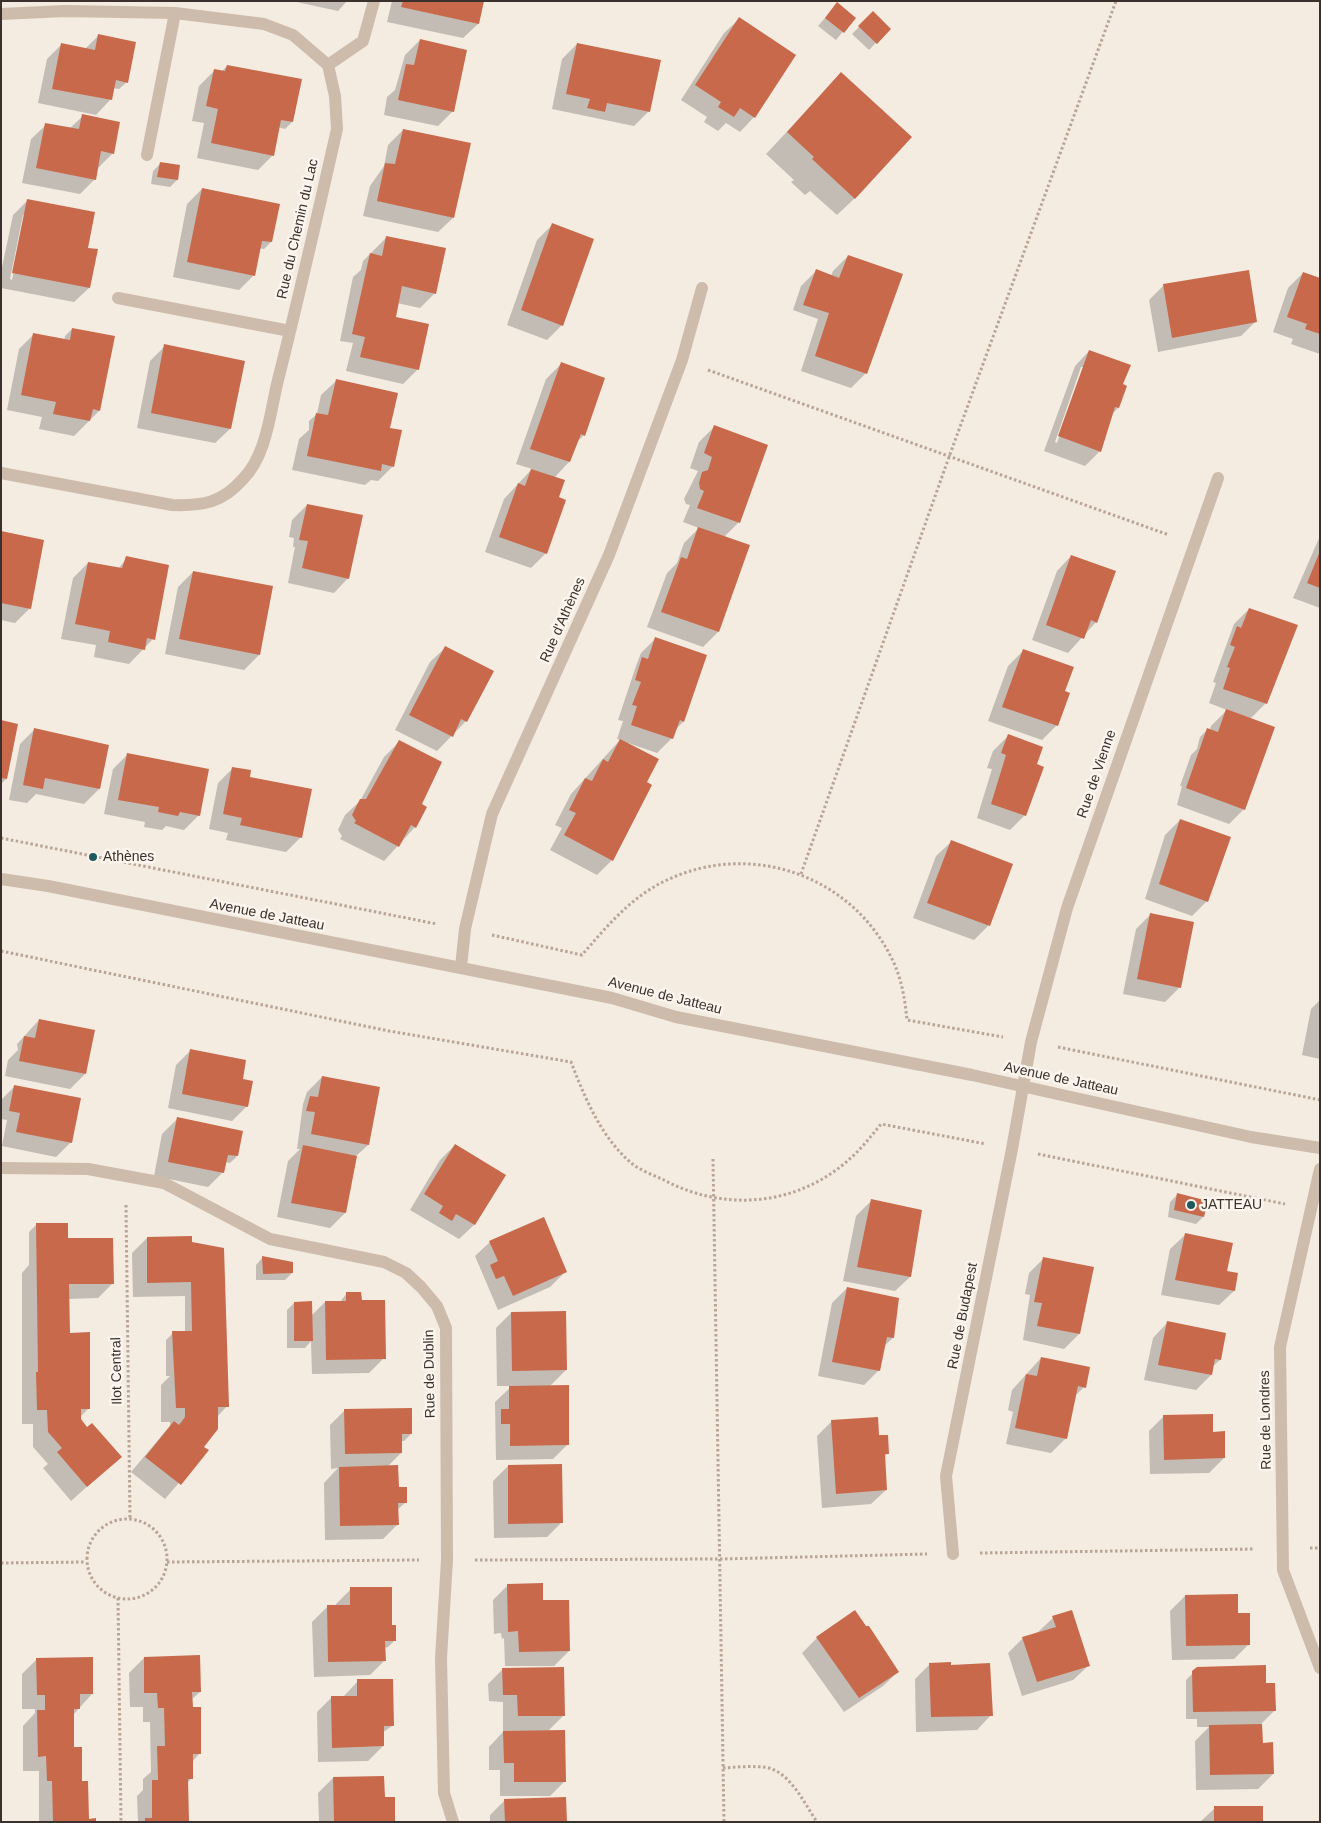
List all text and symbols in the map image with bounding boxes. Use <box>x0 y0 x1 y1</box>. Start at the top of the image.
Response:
street label: Rue du Chemin du Lac <box>274 157 322 301</box>
street label: Rue d'Athènes <box>537 575 589 665</box>
street label: Rue de Vienne <box>1074 728 1120 820</box>
place label: Athènes <box>103 849 154 865</box>
marker: Athènes <box>87 851 99 863</box>
street label: Avenue de Jatteau <box>208 896 326 934</box>
street label: Avenue de Jatteau <box>606 974 724 1018</box>
street label: Avenue de Jatteau <box>1002 1059 1120 1099</box>
place label: JATTEAU <box>1201 1197 1262 1213</box>
marker: JATTEAU <box>1185 1199 1197 1211</box>
street label: Rue de Budapest <box>944 1261 982 1371</box>
street label: Rue de Dublin <box>421 1329 439 1419</box>
street label: Ilot Central <box>108 1337 126 1405</box>
street label: Rue de Londres <box>1257 1370 1275 1470</box>

